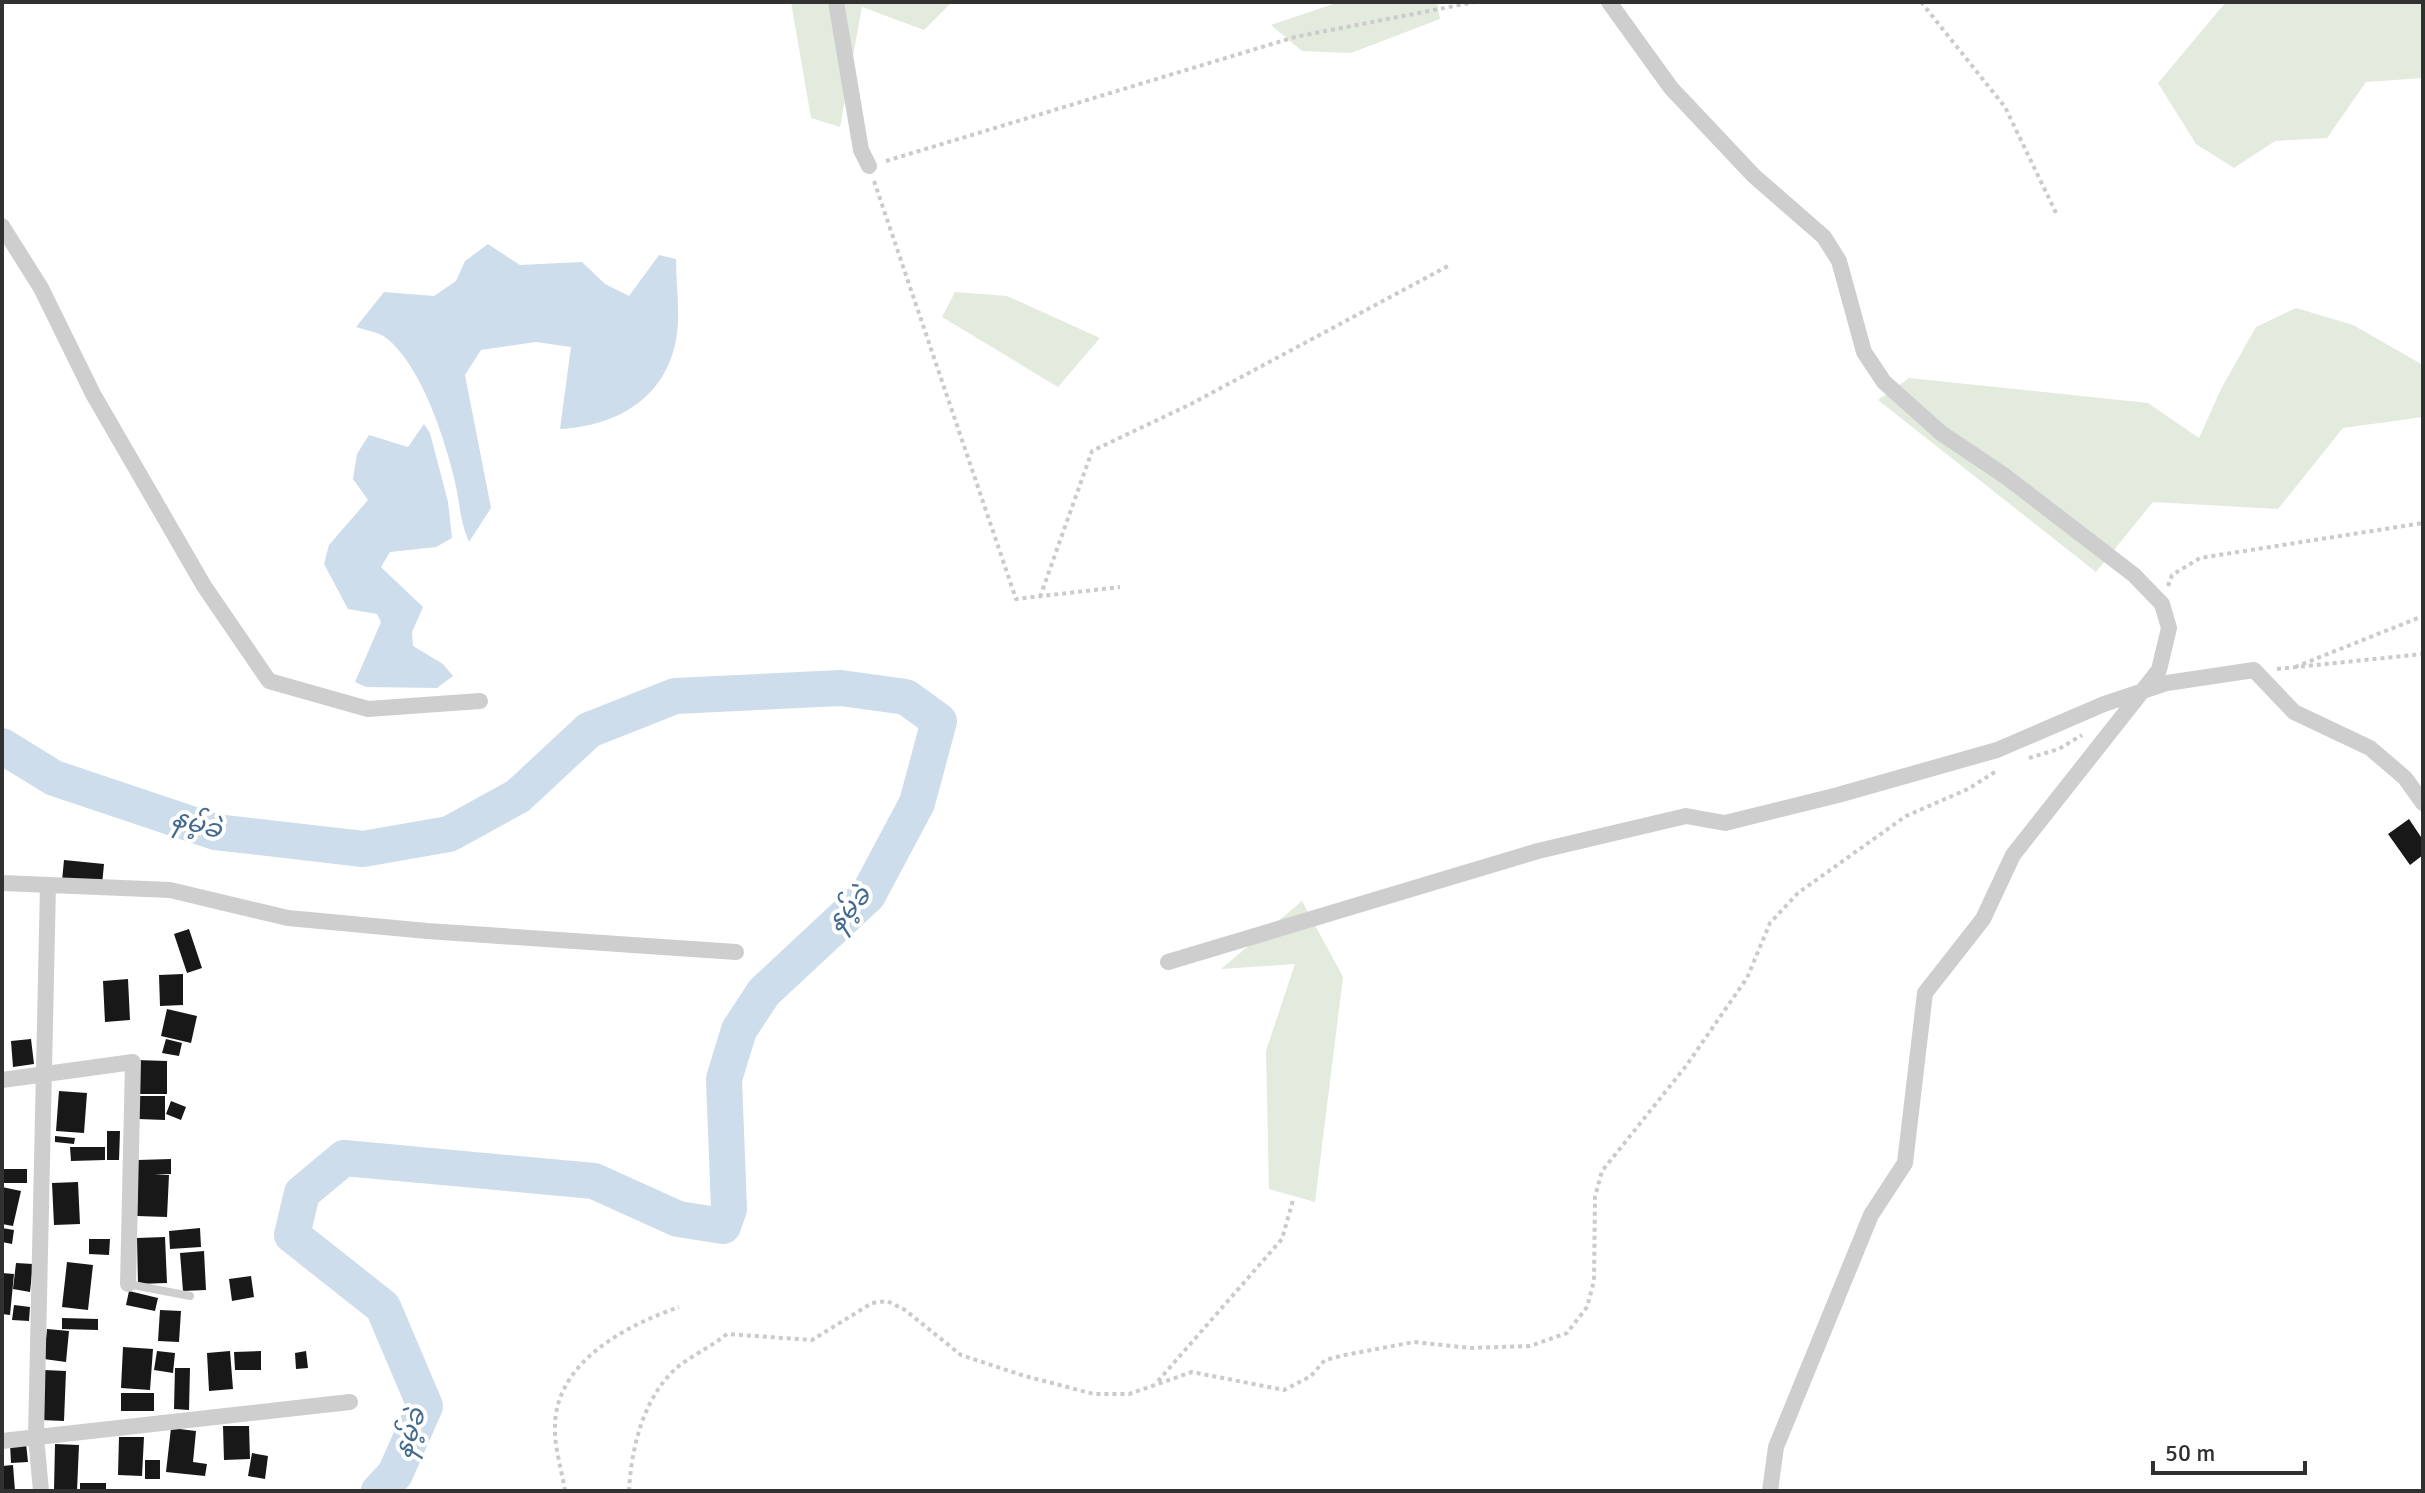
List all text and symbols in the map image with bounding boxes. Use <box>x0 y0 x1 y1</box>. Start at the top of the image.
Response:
water label: နမ့်ခဲ <box>167 799 228 851</box>
water label: နမ့်ခဲ <box>818 877 882 942</box>
water label: နမ့်ခဲ <box>384 1402 438 1463</box>
scale bar <box>2153 1425 2305 1475</box>
text: 50 m <box>2165 1438 2215 1468</box>

